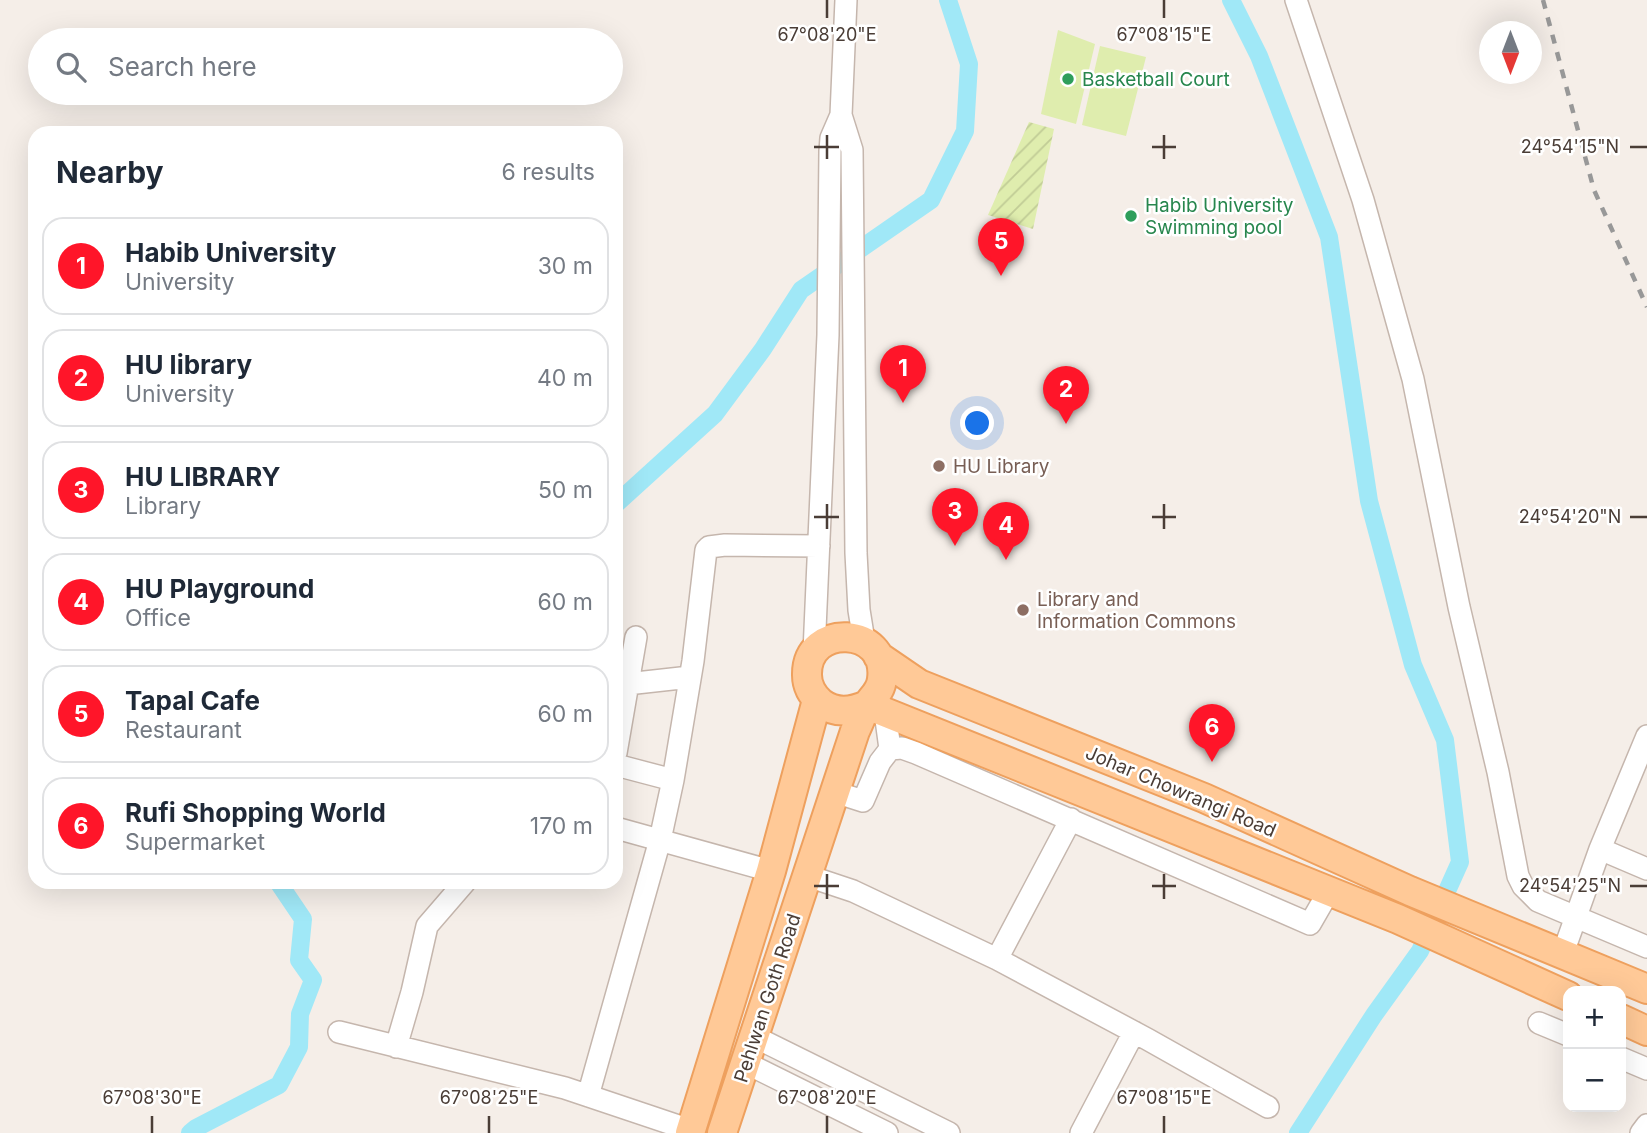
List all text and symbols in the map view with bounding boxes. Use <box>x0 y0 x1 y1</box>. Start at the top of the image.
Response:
north arrow <box>1479 21 1542 84</box>
text: 67°08'20"E <box>778 24 876 45</box>
text: 67°08'15"E <box>1117 24 1211 45</box>
search box <box>28 28 623 105</box>
icon: search <box>52 48 90 86</box>
text: Search here <box>108 51 257 82</box>
place label: Basketball Court <box>1082 68 1230 91</box>
marker: Basketball Court <box>1060 71 1076 87</box>
text: 24°54'15"N <box>1521 136 1619 157</box>
text: Nearby <box>56 154 164 190</box>
text: 6 results <box>501 158 595 186</box>
place label: Habib University Swimming pool <box>1145 194 1294 239</box>
marker: Habib University Swimming pool <box>1123 208 1139 224</box>
pin: 5 <box>978 218 1024 276</box>
text: Habib University <box>125 237 336 268</box>
text: 1 <box>76 252 86 280</box>
text: 30 m <box>538 252 593 280</box>
text: University <box>125 268 234 296</box>
pin: 1 <box>880 345 926 403</box>
text: HU library <box>125 349 252 380</box>
text: 2 <box>74 364 88 392</box>
text: 40 m <box>537 364 593 392</box>
pin: 2 <box>1043 366 1089 424</box>
text: University <box>125 380 234 408</box>
your location <box>960 406 994 440</box>
place label: HU Library <box>953 455 1050 478</box>
marker: HU Library <box>931 458 947 474</box>
text: HU LIBRARY <box>125 461 281 492</box>
text: 3 <box>74 476 88 504</box>
text: 50 m <box>538 476 593 504</box>
pin: 3 <box>932 488 978 546</box>
text: Library <box>125 492 201 520</box>
pin: 4 <box>983 502 1029 560</box>
text: 24°54'20"N <box>1519 506 1621 527</box>
text: HU Playground <box>125 573 314 604</box>
text: 4 <box>73 588 89 616</box>
text: 60 m <box>538 588 593 616</box>
place label: Library and Information Commons <box>1037 588 1236 633</box>
marker: Library and Information Commons <box>1015 602 1031 618</box>
text: Office <box>125 604 191 632</box>
text: Tapal Cafe <box>125 685 260 716</box>
text: 5 <box>74 700 88 728</box>
text: 60 m <box>538 700 593 728</box>
pin: 6 <box>1189 704 1235 762</box>
text: Restaurant <box>125 716 242 744</box>
street label: Johar Chowrangi Road <box>1082 741 1280 842</box>
text: Rufi Shopping World <box>125 797 386 828</box>
text: 6 <box>74 812 88 840</box>
text: 170 m <box>530 812 593 840</box>
text: Supermarket <box>125 828 265 856</box>
text: 24°54'25"N <box>1519 875 1621 896</box>
street label: Pehlwan Goth Road <box>729 911 806 1085</box>
map controls <box>1563 986 1626 1112</box>
button: + <box>1563 986 1626 1049</box>
button: − <box>1563 1049 1626 1112</box>
text: 67°08'30"E <box>102 1087 202 1108</box>
text: 67°08'25"E <box>440 1087 538 1108</box>
text: 67°08'20"E <box>778 1087 876 1108</box>
text: 67°08'15"E <box>1117 1087 1211 1108</box>

